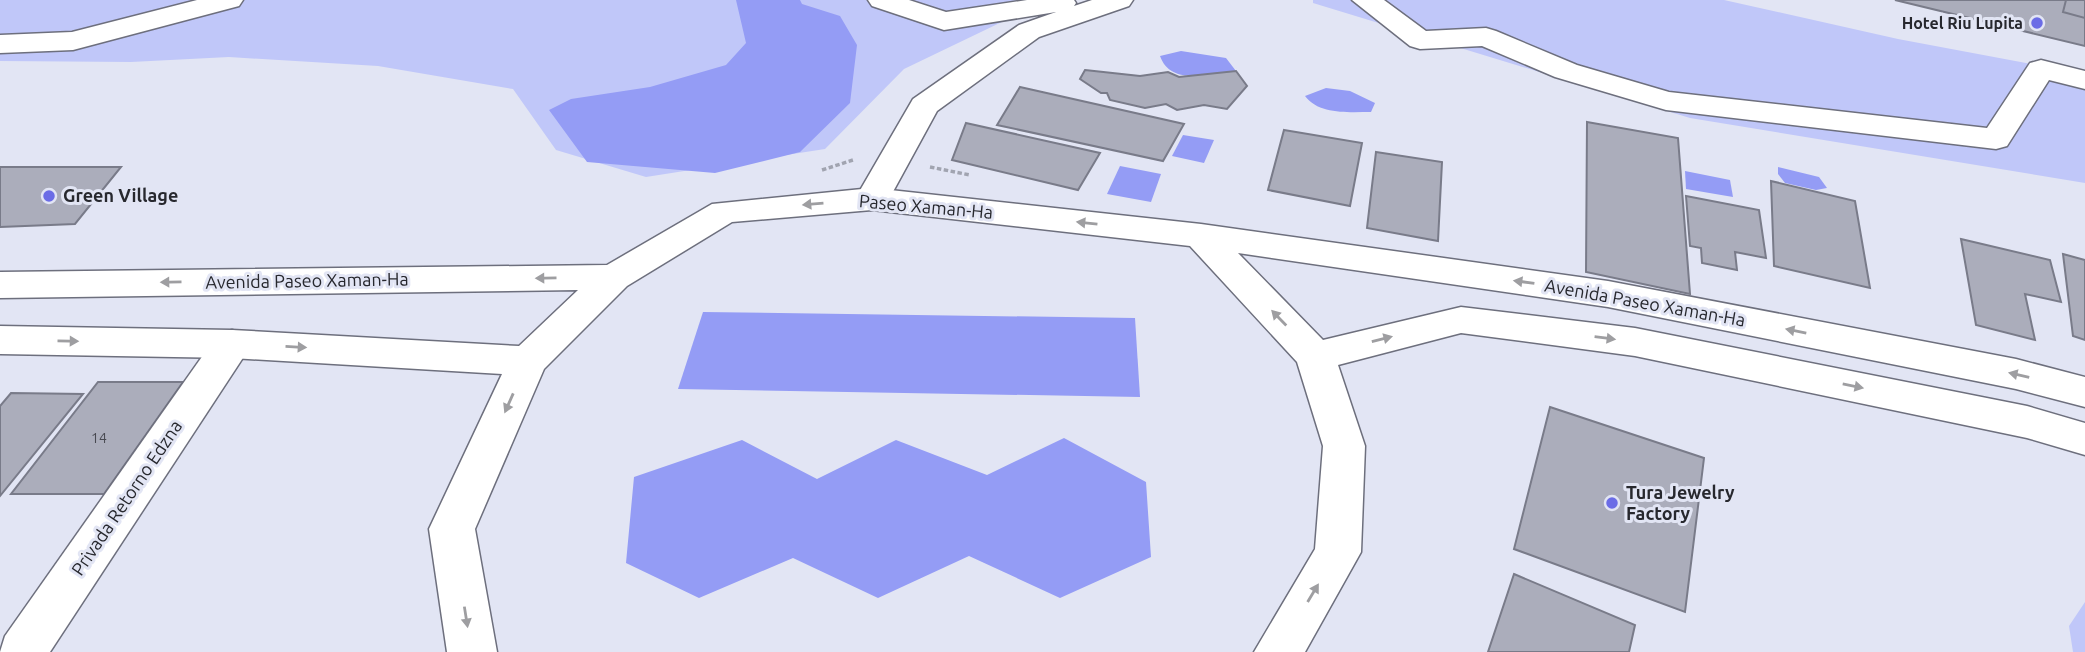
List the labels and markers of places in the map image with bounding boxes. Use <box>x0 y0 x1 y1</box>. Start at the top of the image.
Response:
place label: Hotel Riu Lupita <box>1902 14 2023 32</box>
marker: Hotel Riu Lupita <box>2029 15 2045 31</box>
place label: Green Village <box>63 185 178 205</box>
marker: Green Village <box>41 188 57 204</box>
place label: Tura Jewelry Factory <box>1626 482 1735 523</box>
marker: Tura Jewelry Factory <box>1604 495 1620 511</box>

